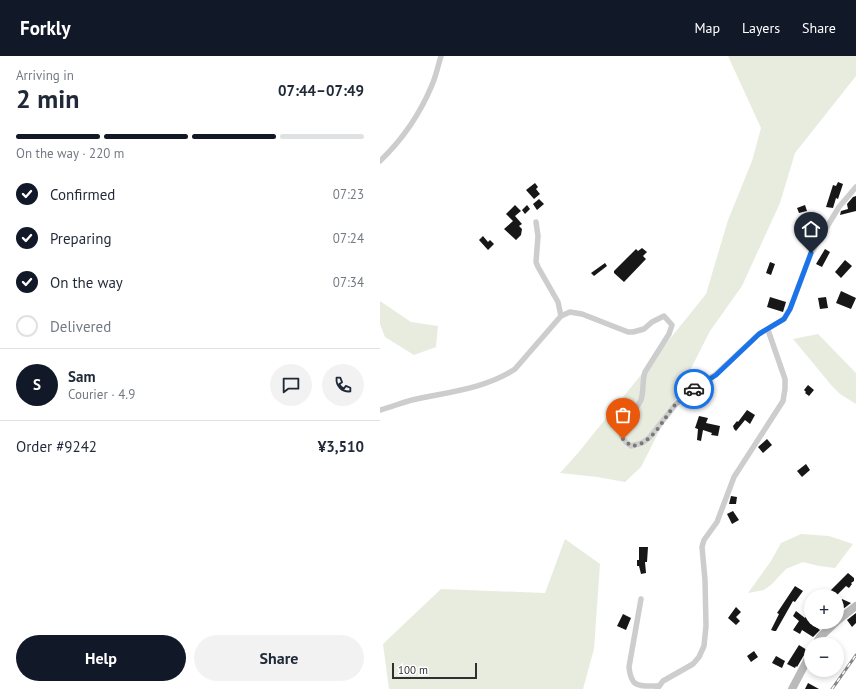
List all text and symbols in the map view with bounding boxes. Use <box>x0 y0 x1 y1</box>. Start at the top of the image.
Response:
text: Forkly <box>20 16 71 40</box>
text: Map <box>694 19 720 37</box>
text: Layers <box>742 19 780 37</box>
text: Share <box>802 19 836 37</box>
text: Arriving in <box>16 67 74 84</box>
text: 07:44–07:49 <box>278 81 364 100</box>
text: 2 min <box>16 82 79 115</box>
text: On the way · 220 m <box>16 145 124 162</box>
icon: check <box>16 183 38 205</box>
text: Confirmed <box>50 185 115 204</box>
text: 07:23 <box>333 186 364 203</box>
pin <box>794 212 828 253</box>
icon: home <box>800 218 822 240</box>
icon: check <box>16 227 38 249</box>
text: Preparing <box>50 229 112 248</box>
text: 07:24 <box>333 230 364 247</box>
icon: check <box>16 271 38 293</box>
text: On the way <box>50 273 123 292</box>
text: 07:34 <box>333 274 364 291</box>
text: Delivered <box>50 317 111 336</box>
button: chat <box>270 364 312 406</box>
button: phone <box>322 364 364 406</box>
text: Sam <box>68 367 95 386</box>
courier <box>674 369 714 409</box>
text: S <box>33 375 41 394</box>
icon: car <box>683 378 705 400</box>
text: Courier · 4.9 <box>68 386 135 403</box>
pin <box>606 398 640 439</box>
icon: bag <box>612 404 634 426</box>
text: Order #9242 <box>16 437 97 456</box>
text: ¥3,510 <box>318 437 364 456</box>
map controls <box>804 589 844 677</box>
button: + <box>804 589 844 629</box>
button: Help <box>16 635 186 681</box>
button: Share <box>194 635 364 681</box>
button: − <box>804 637 844 677</box>
scale bar <box>392 661 477 680</box>
text: 100 m <box>398 663 428 677</box>

